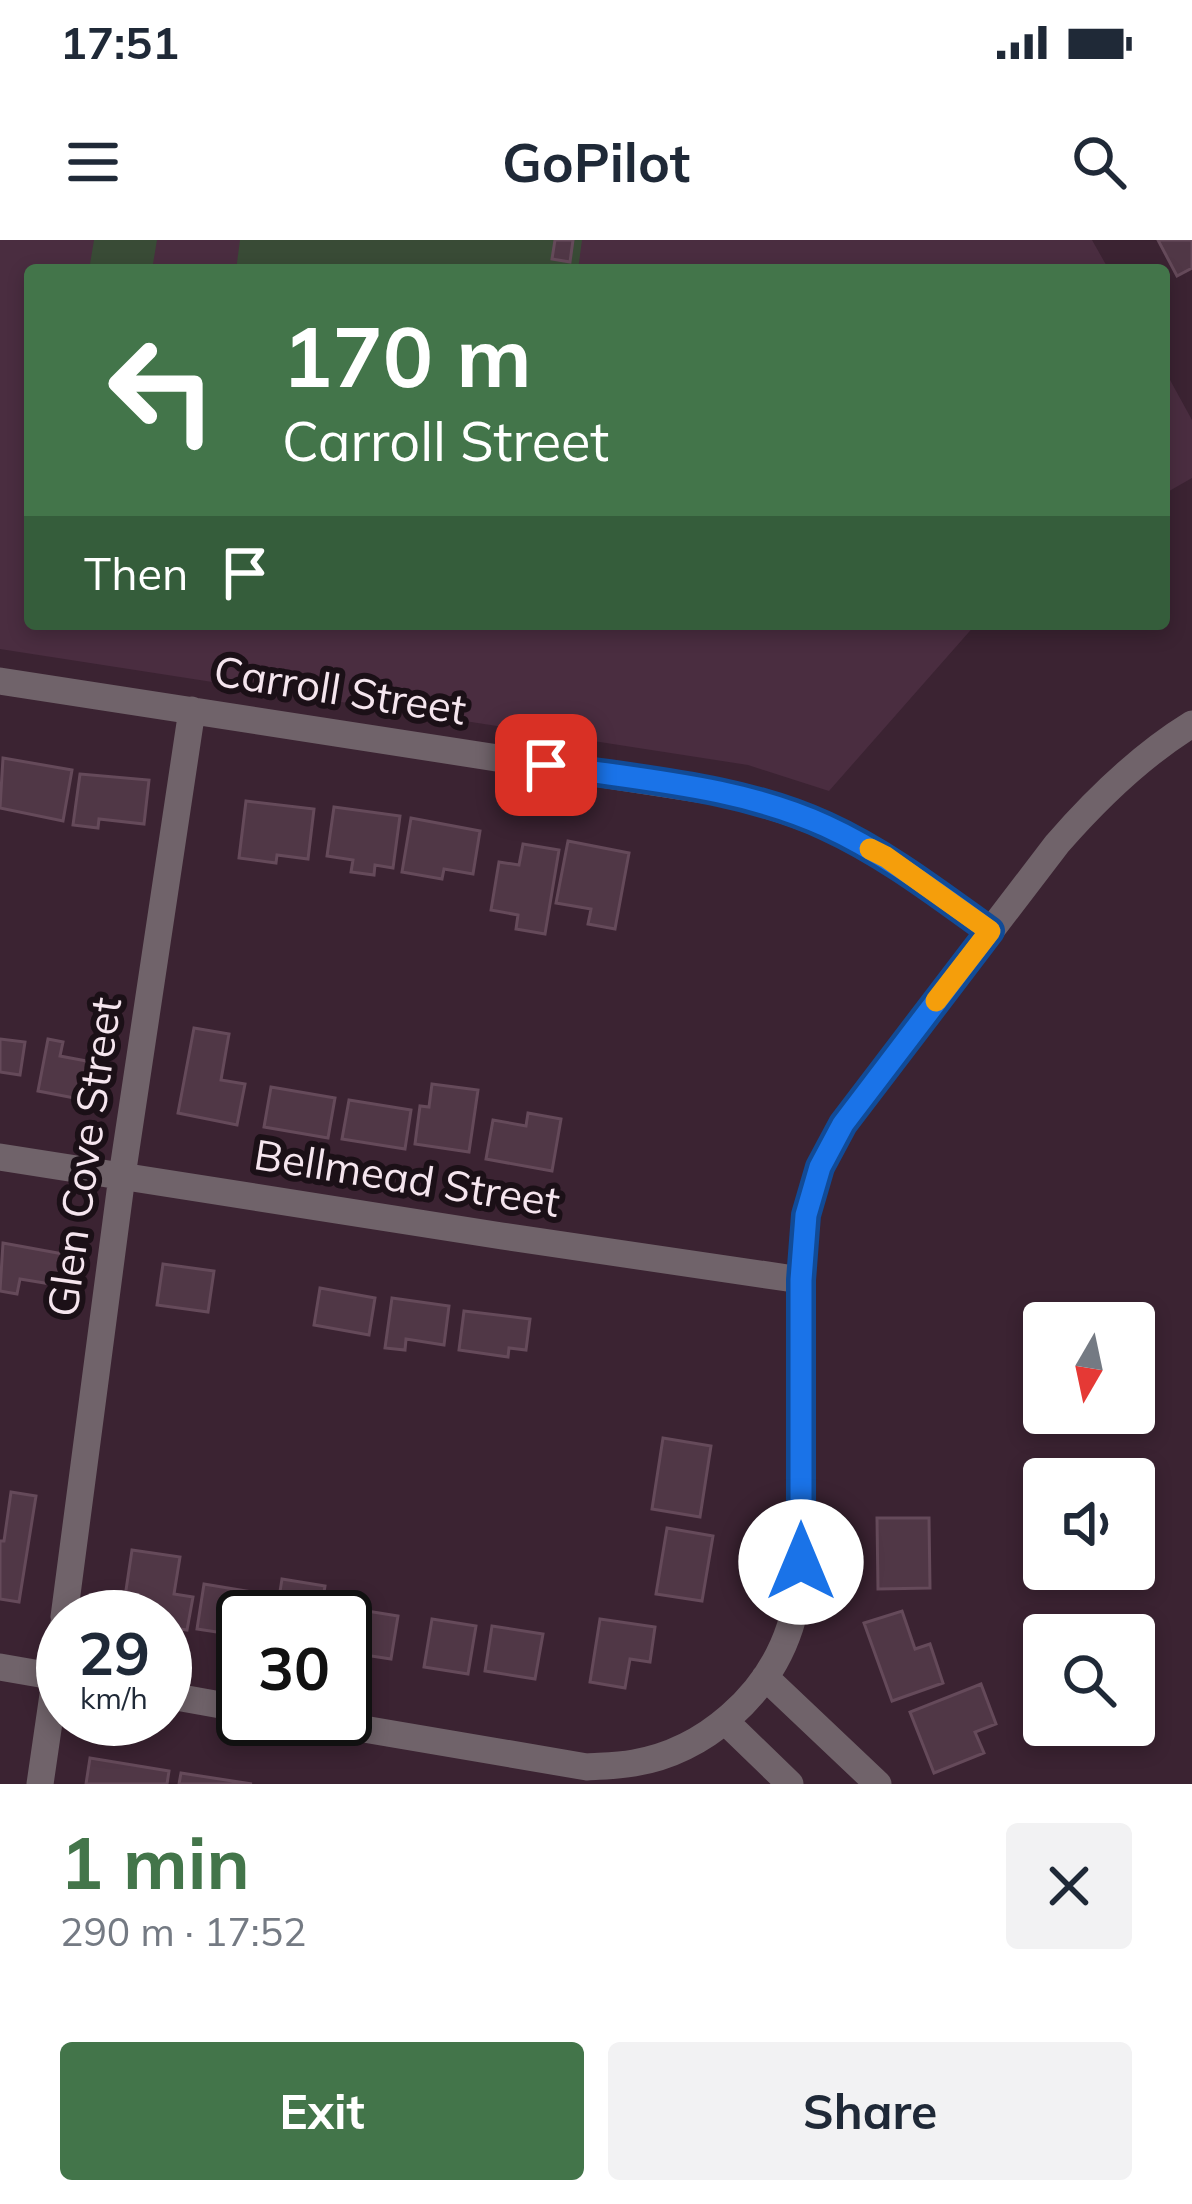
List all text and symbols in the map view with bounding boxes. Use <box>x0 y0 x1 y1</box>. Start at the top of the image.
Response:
text: 17:51 <box>60 14 179 70</box>
text: GoPilot <box>502 128 690 196</box>
icon: menu <box>60 129 126 195</box>
icon: search <box>1066 129 1132 195</box>
text: 170 m <box>282 303 532 408</box>
icon: left <box>84 312 240 468</box>
text: Carroll Street <box>282 407 609 475</box>
icon: arrive <box>212 540 278 606</box>
text: Then <box>84 545 188 601</box>
street label: Carroll Street <box>210 643 470 736</box>
pin <box>495 714 597 816</box>
icon: arrive <box>513 732 579 798</box>
street label: Glen Cove Street <box>35 994 132 1320</box>
street label: Bellmead Street <box>251 1127 564 1228</box>
north arrow <box>1023 1302 1155 1434</box>
map controls <box>1023 1302 1155 1746</box>
button: sound <box>1023 1458 1155 1590</box>
position arrow <box>738 1499 864 1625</box>
speed limit sign: 30 <box>216 1590 372 1746</box>
button: search <box>1023 1614 1155 1746</box>
text: 29 <box>78 1615 150 1690</box>
text: km/h <box>80 1679 148 1717</box>
text: 1 min <box>60 1817 250 1907</box>
button: close <box>1006 1823 1132 1949</box>
text: 290 m · 17:52 <box>60 1907 306 1956</box>
button: Exit <box>60 2042 584 2180</box>
button: Share <box>608 2042 1132 2180</box>

